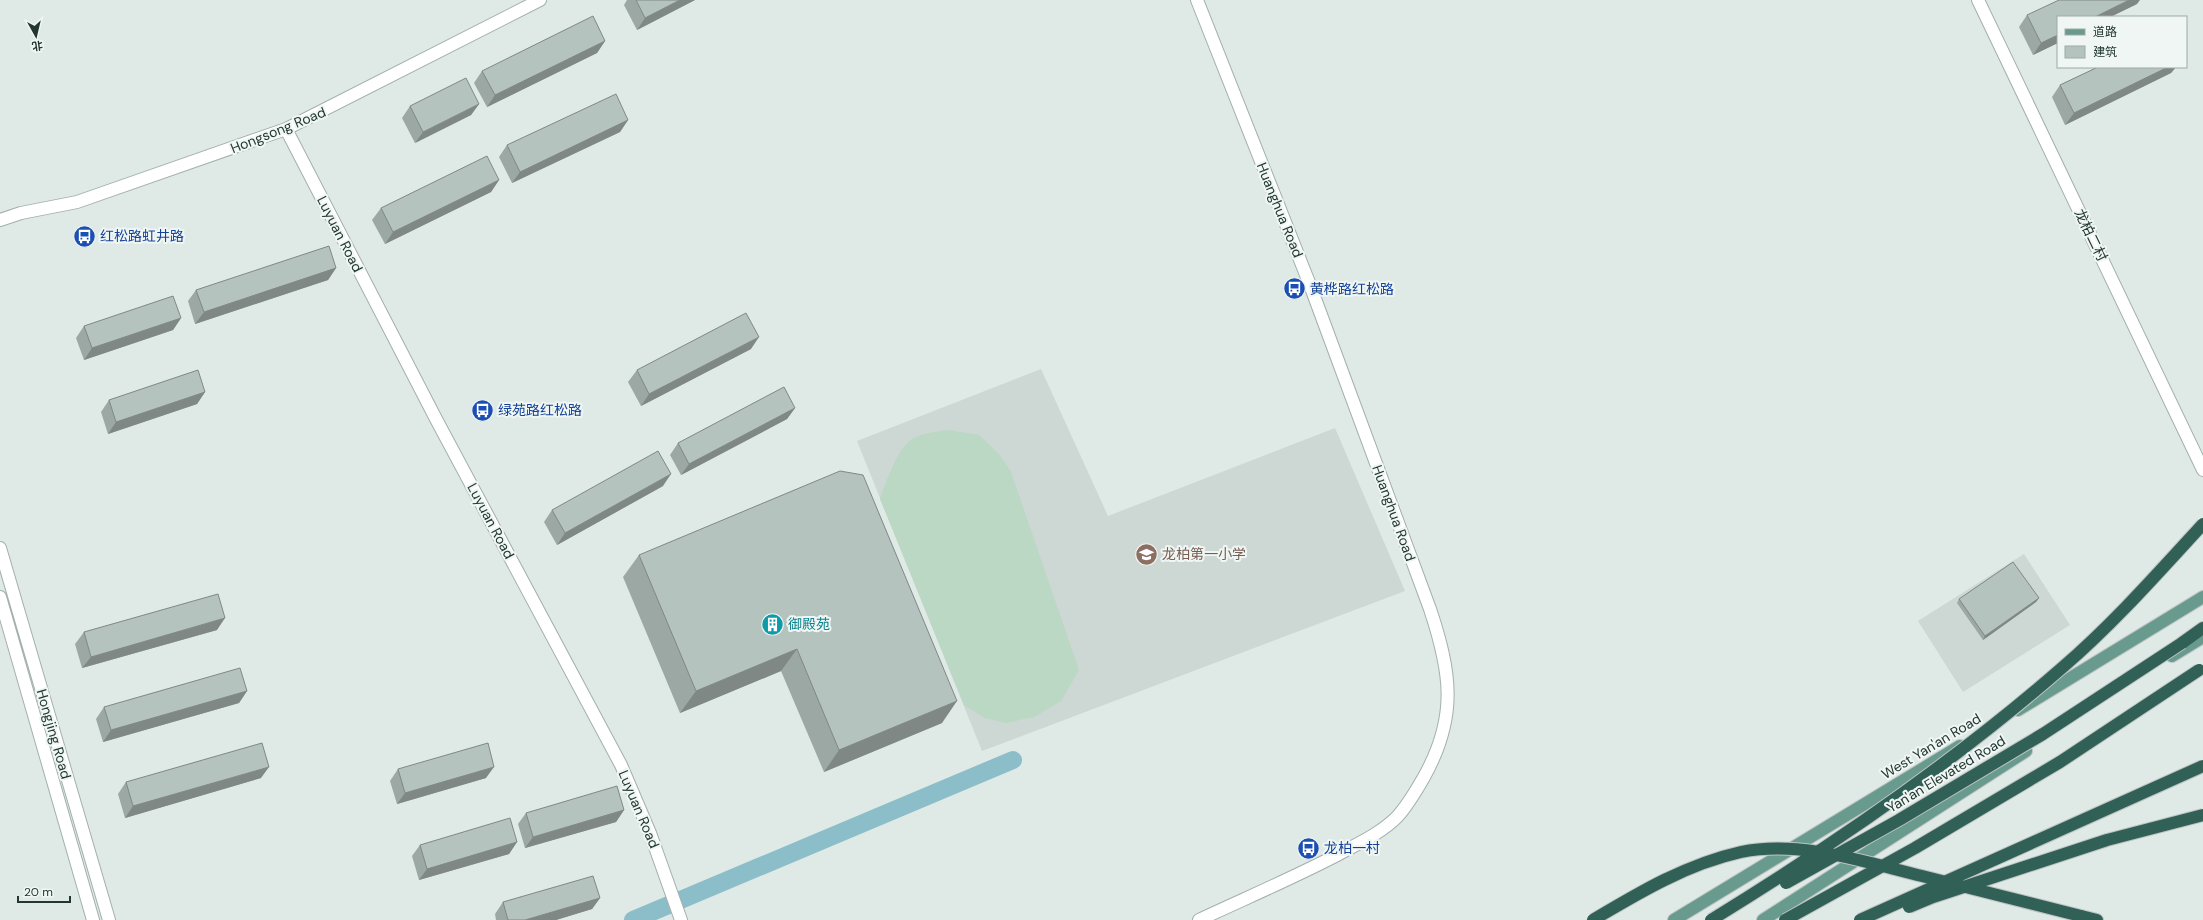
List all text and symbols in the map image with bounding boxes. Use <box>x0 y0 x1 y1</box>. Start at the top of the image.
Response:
north arrow <box>16 16 56 56</box>
legend <box>2057 16 2187 68</box>
text: 道路 <box>2093 24 2117 40</box>
text: 北 <box>31 38 44 54</box>
text: 建筑 <box>2093 44 2117 60</box>
street label: Hongsong Road <box>228 103 328 157</box>
street label: Huanghua Road <box>1253 160 1307 260</box>
street label: Luyuan Road <box>313 193 367 275</box>
street label: 龙柏二村 <box>2071 206 2111 264</box>
bus stop icon: 红松路虹井路 <box>72 223 98 249</box>
place label: 红松路虹井路 <box>100 227 184 245</box>
bus stop icon: 黄桦路红松路 <box>1282 276 1308 302</box>
place label: 黄桦路红松路 <box>1310 280 1394 298</box>
bus stop icon: 绿苑路红松路 <box>470 397 496 423</box>
place label: 绿苑路红松路 <box>498 401 582 419</box>
street label: Huanghua Road <box>1368 462 1420 564</box>
street label: Luyuan Road <box>464 480 518 562</box>
school or university icon: 龙柏第一小学 <box>1133 541 1159 567</box>
place label: 龙柏第一小学 <box>1162 545 1246 563</box>
building icon: 御殿苑 <box>759 611 785 637</box>
place label: 御殿苑 <box>788 615 830 633</box>
street label: Hongjing Road <box>33 687 75 781</box>
street label: West Yan'an Road <box>1878 709 1984 783</box>
street label: Yan'an Elevated Road <box>1883 731 2009 817</box>
street label: Luyuan Road <box>614 767 664 851</box>
bus stop icon: 龙柏一村 <box>1295 835 1321 861</box>
place label: 龙柏一村 <box>1324 839 1380 857</box>
scale bar <box>18 878 70 904</box>
text: 20 m <box>24 884 53 900</box>

